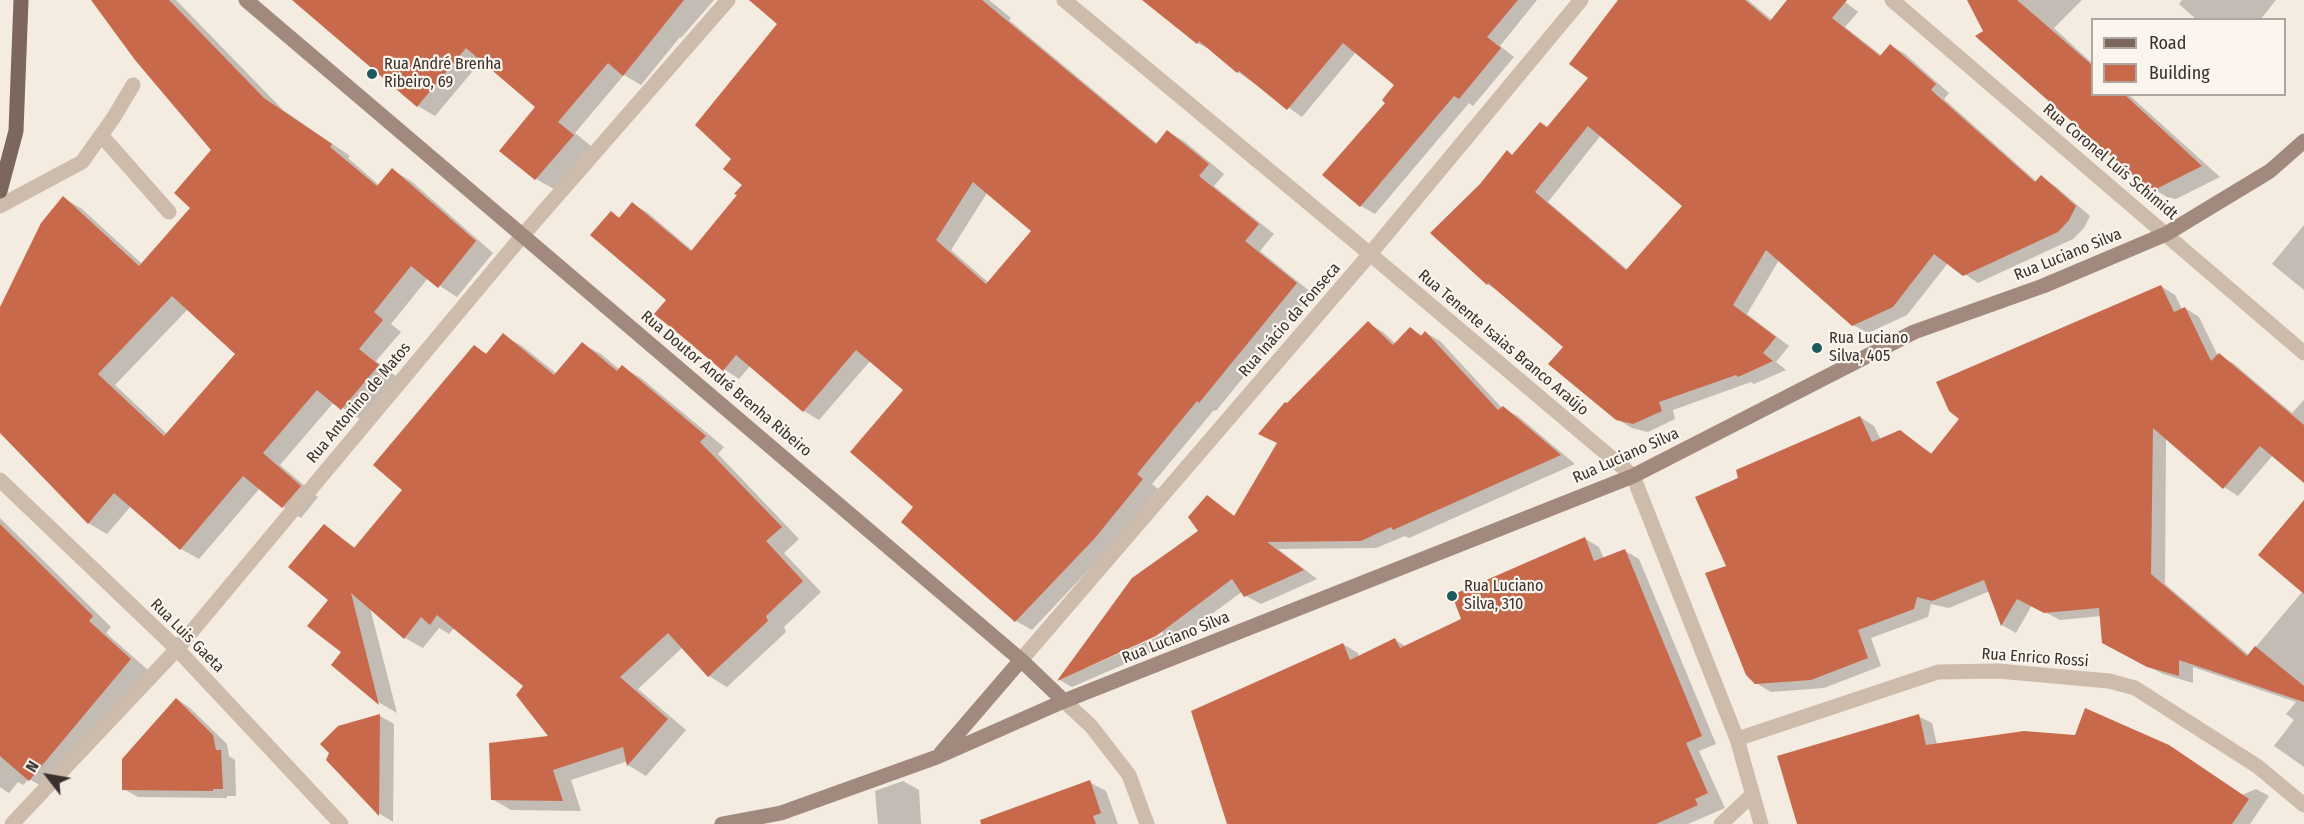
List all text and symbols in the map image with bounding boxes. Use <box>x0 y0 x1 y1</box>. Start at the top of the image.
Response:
legend <box>2091 18 2286 96</box>
text: Road <box>2149 32 2186 54</box>
place label: Rua André Brenha Ribeiro, 69 <box>384 55 501 93</box>
text: Building <box>2149 62 2210 84</box>
marker: Rua André Brenha Ribeiro, 69 <box>365 67 379 81</box>
street label: Rua Coronel Luís Schimidt <box>2039 100 2181 224</box>
street label: Rua Luciano Silva <box>2012 225 2124 285</box>
street label: Rua Inácio da Fonseca <box>1235 259 1345 381</box>
street label: Rua Tenente Isaias Branco Araújo <box>1414 266 1592 420</box>
street label: Rua Doutor André Brenha Ribeiro <box>637 307 815 461</box>
place label: Rua Luciano Silva, 405 <box>1829 329 1908 367</box>
street label: Rua Antonino de Matos <box>303 339 415 467</box>
marker: Rua Luciano Silva, 405 <box>1810 341 1824 355</box>
street label: Rua Luciano Silva <box>1570 424 1682 488</box>
place label: Rua Luciano Silva, 310 <box>1464 577 1543 615</box>
marker: Rua Luciano Silva, 310 <box>1445 589 1459 603</box>
street label: Rua Luis Gaeta <box>146 595 228 677</box>
street label: Rua Luciano Silva <box>1120 608 1232 668</box>
street label: Rua Enrico Rossi <box>1981 645 2089 671</box>
north arrow <box>18 746 78 806</box>
text: N <box>22 757 43 775</box>

